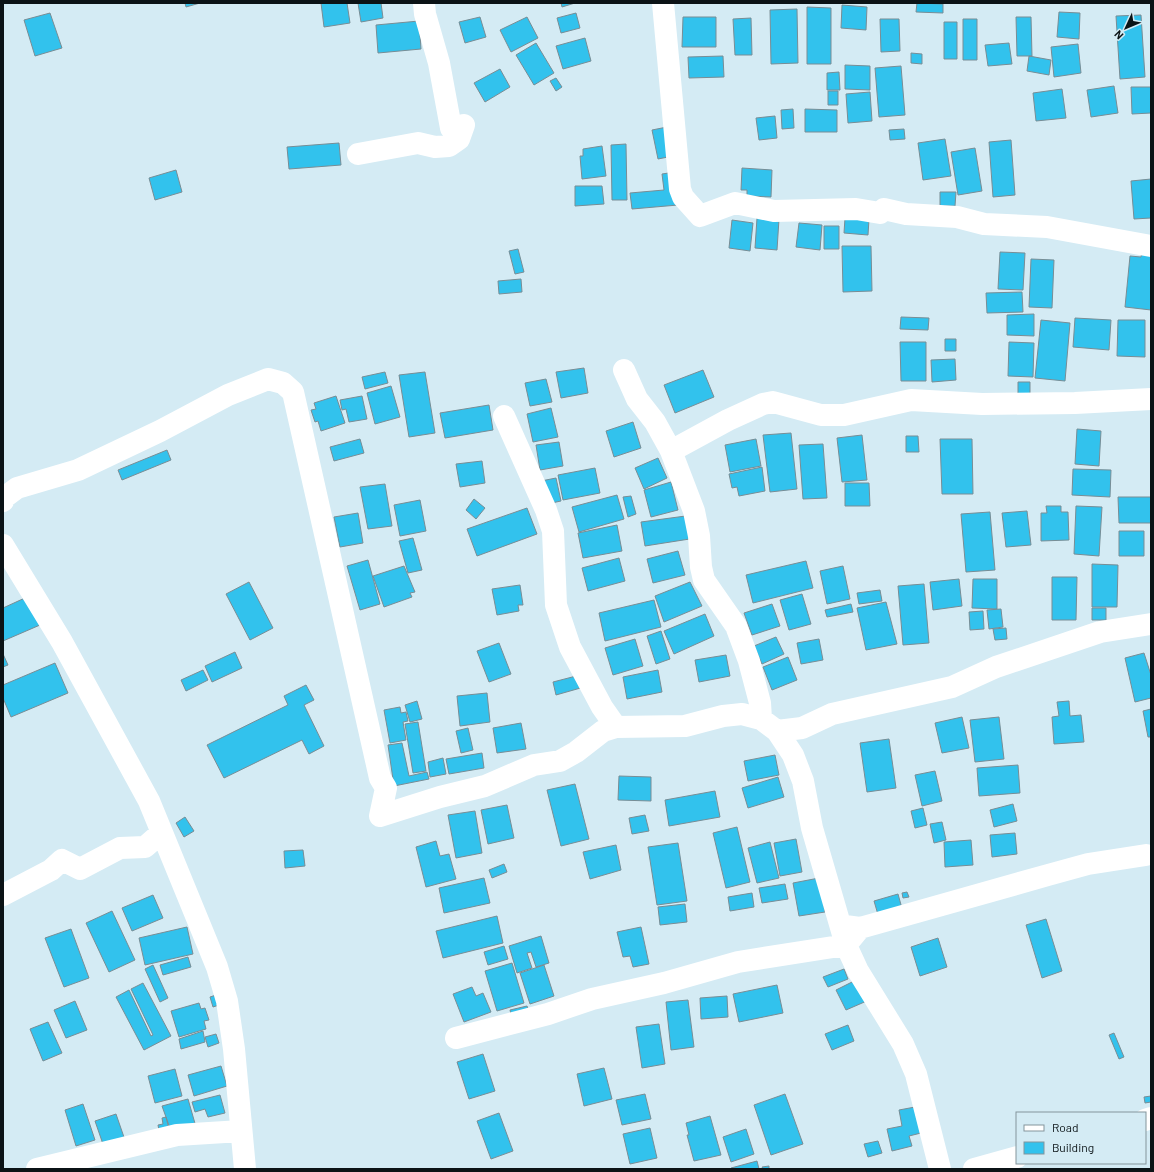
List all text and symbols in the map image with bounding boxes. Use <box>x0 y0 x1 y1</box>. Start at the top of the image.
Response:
north arrow <box>1106 8 1146 48</box>
text: N <box>1111 28 1126 42</box>
legend <box>1016 1112 1146 1164</box>
text: Road <box>1052 1120 1079 1134</box>
text: Building <box>1052 1140 1094 1154</box>

